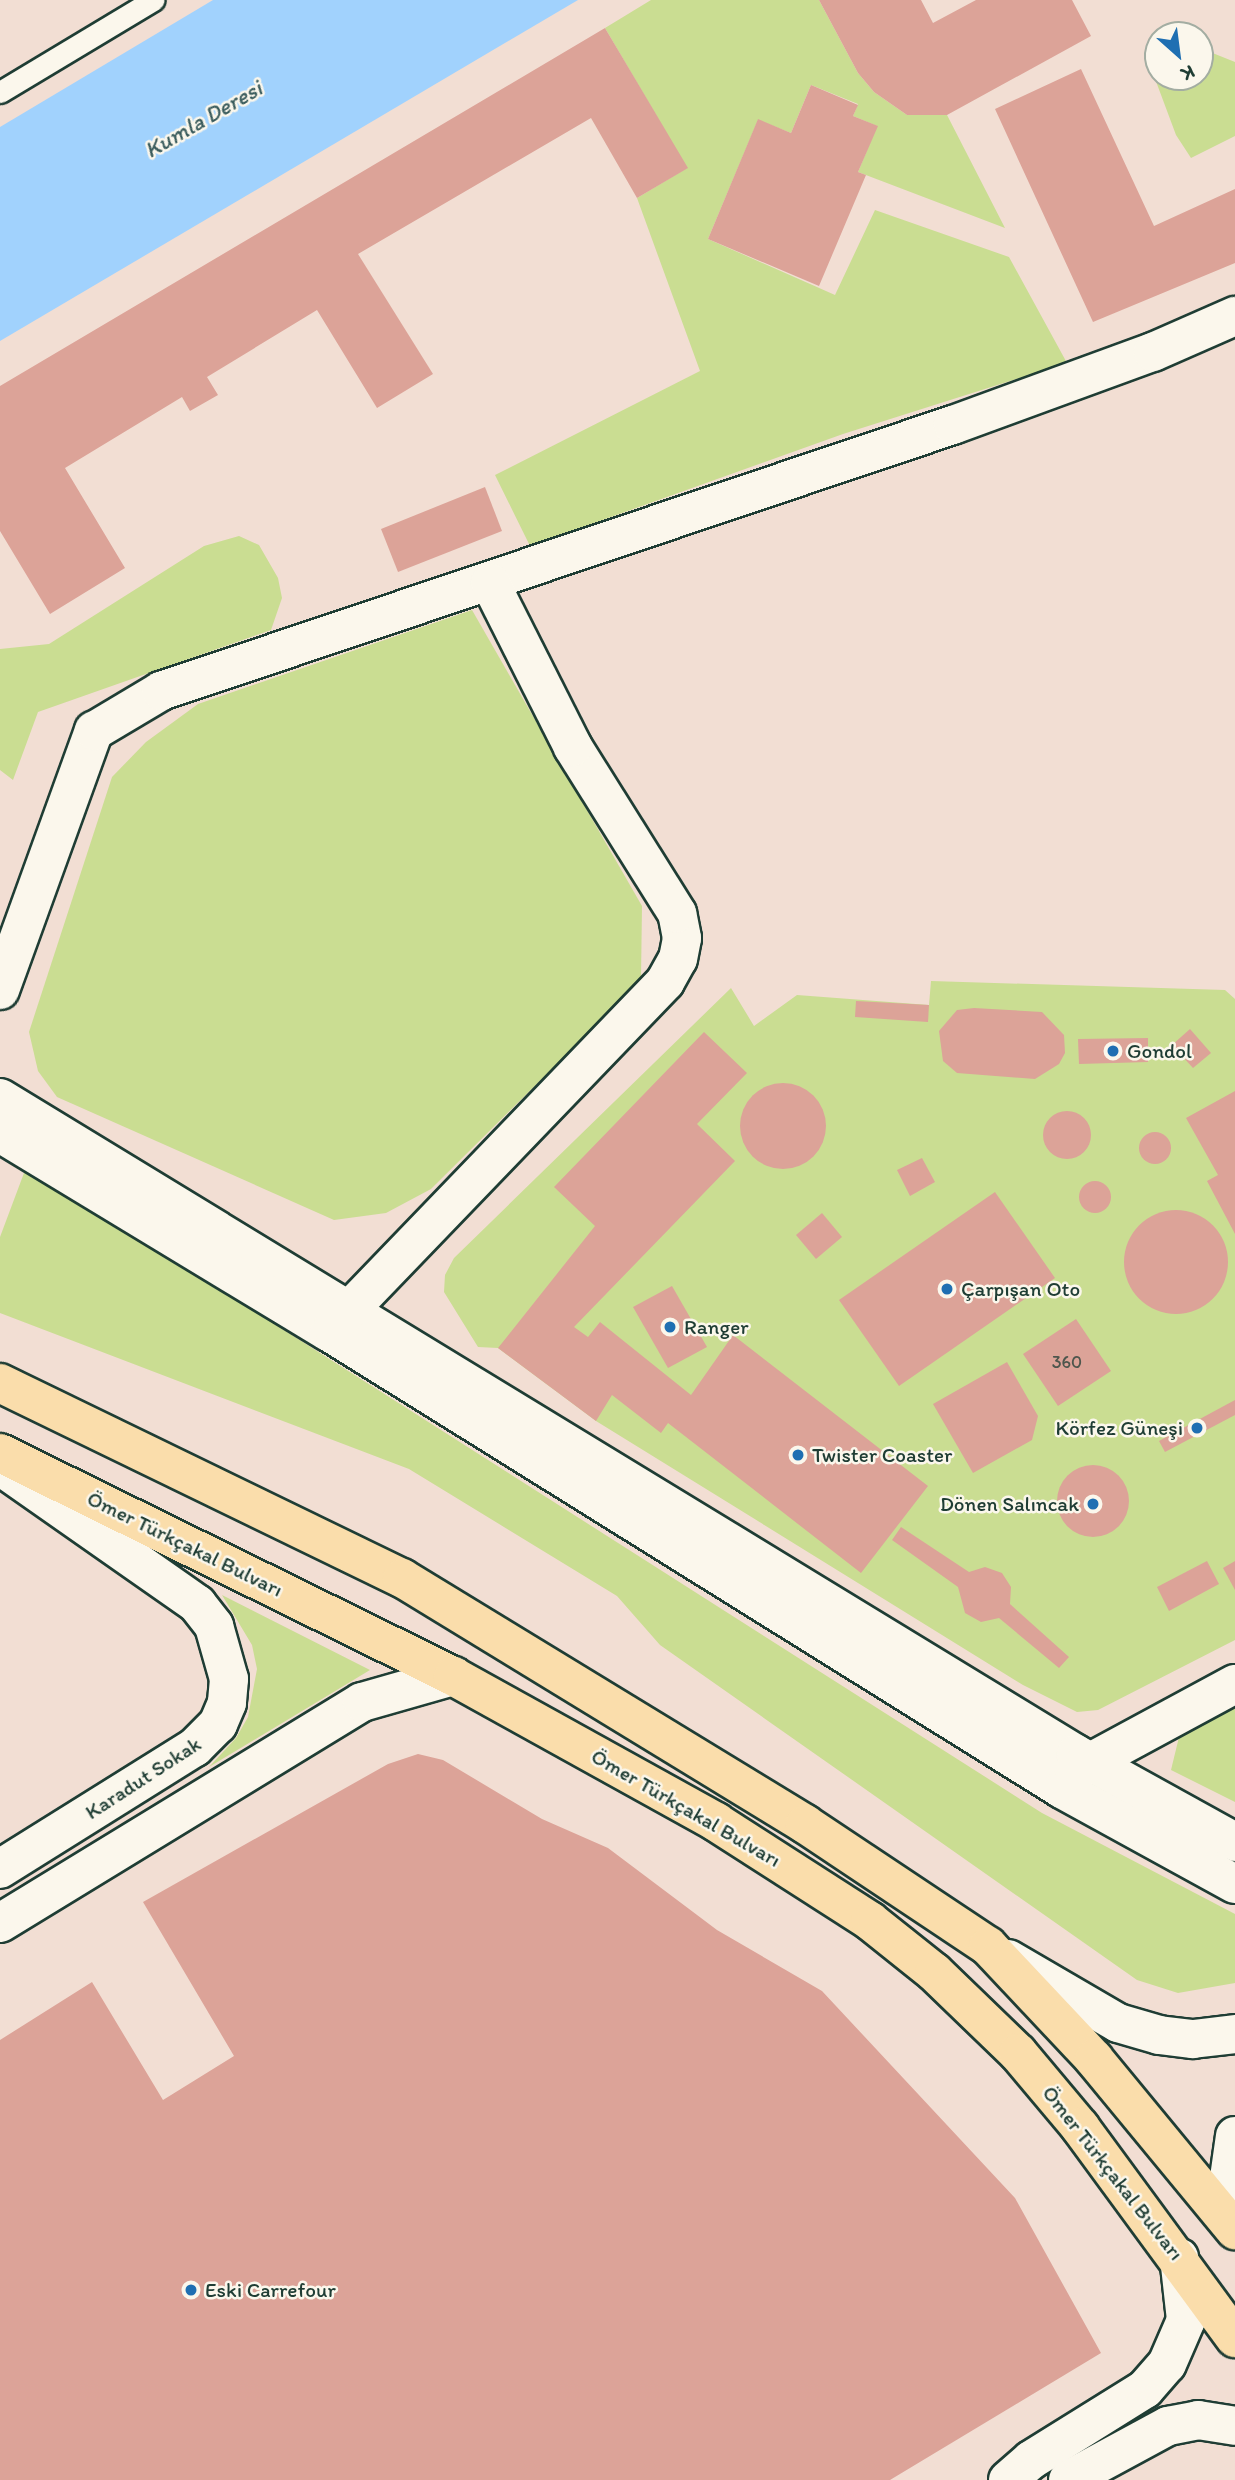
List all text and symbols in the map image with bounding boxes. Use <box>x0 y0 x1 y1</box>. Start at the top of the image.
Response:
north arrow <box>1144 21 1214 91</box>
text: K <box>1177 60 1199 86</box>
water label: Kumla Deresi <box>139 74 267 164</box>
place label: Gondol <box>1127 1038 1192 1064</box>
marker: Gondol <box>1105 1043 1121 1059</box>
place label: Çarpışan Oto <box>961 1276 1080 1302</box>
marker: Çarpışan Oto <box>939 1281 955 1297</box>
place label: Ranger <box>684 1314 748 1340</box>
marker: Ranger <box>662 1319 678 1335</box>
house number: 360 <box>1052 1351 1082 1373</box>
place label: Körfez Güneşi <box>1055 1415 1183 1441</box>
marker: Körfez Güneşi <box>1189 1420 1205 1436</box>
place label: Twister Coaster <box>812 1442 952 1468</box>
marker: Twister Coaster <box>790 1447 806 1463</box>
street label: Ömer Türkçakal Bulvarı <box>83 1486 287 1602</box>
place label: Dönen Salıncak <box>939 1491 1079 1517</box>
marker: Dönen Salıncak <box>1085 1496 1101 1512</box>
street label: Karadut Sokak <box>80 1731 206 1825</box>
street label: Ömer Türkçakal Bulvarı <box>587 1744 785 1872</box>
street label: Ömer Türkçakal Bulvarı <box>1037 2081 1189 2265</box>
place label: Eski Carrefour <box>205 2277 336 2303</box>
marker: Eski Carrefour <box>183 2282 199 2298</box>

